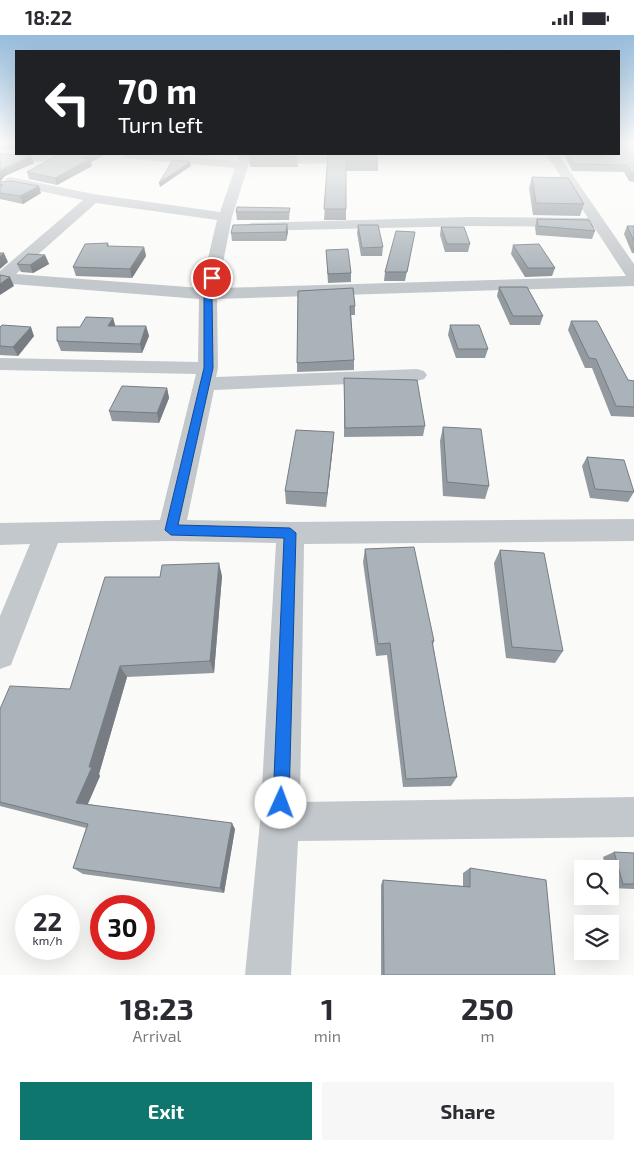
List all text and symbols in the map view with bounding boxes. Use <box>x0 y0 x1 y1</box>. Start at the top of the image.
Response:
text: 18:22 <box>25 6 72 29</box>
text: 70 m <box>118 69 197 111</box>
icon: left <box>35 70 100 135</box>
text: Turn left <box>118 111 203 137</box>
pin <box>191 257 233 299</box>
icon: arrive <box>198 264 226 292</box>
position arrow <box>254 776 306 828</box>
map controls <box>574 860 619 960</box>
button: search <box>574 860 619 905</box>
speed limit sign: 30 <box>90 895 155 960</box>
text: 22 <box>33 906 62 936</box>
button: layers <box>574 915 619 960</box>
text: km/h <box>33 933 62 947</box>
text: 18:23 <box>120 990 194 1026</box>
text: 1 <box>321 990 334 1026</box>
text: 250 <box>461 990 514 1026</box>
text: Arrival <box>133 1026 181 1045</box>
text: min <box>314 1026 341 1045</box>
text: m <box>480 1026 495 1045</box>
button: Exit <box>20 1082 312 1140</box>
button: Share <box>322 1082 614 1140</box>

